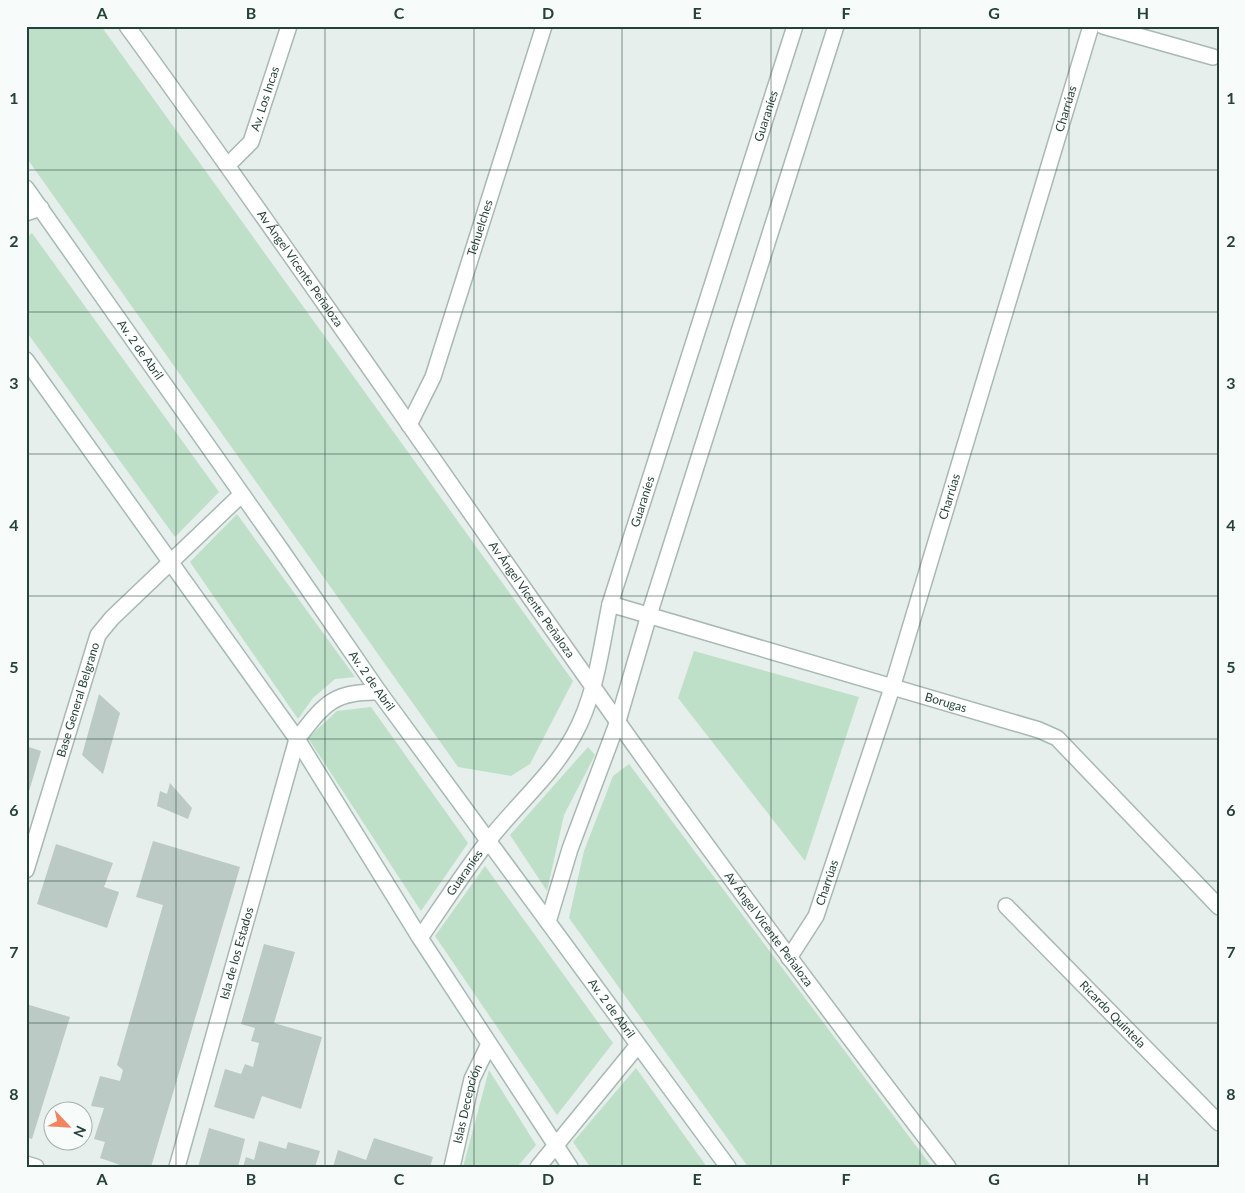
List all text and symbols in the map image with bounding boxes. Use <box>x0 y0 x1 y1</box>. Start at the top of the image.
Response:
text: A <box>95 3 108 22</box>
text: B <box>246 3 256 22</box>
text: C <box>394 3 405 22</box>
text: D <box>542 3 554 22</box>
text: E <box>692 3 702 22</box>
text: F <box>841 3 851 22</box>
text: G <box>988 3 1000 22</box>
text: H <box>1137 3 1149 22</box>
street label: Av. Los Incas <box>247 64 282 133</box>
street label: Charrúas <box>1052 84 1080 134</box>
text: 1 <box>9 88 19 107</box>
text: 1 <box>1226 88 1236 107</box>
street label: Guaraníes <box>751 89 781 143</box>
street label: Tehuelches <box>464 198 496 258</box>
street label: Av Ángel Vicente Peñaloza <box>254 207 347 330</box>
text: 2 <box>9 231 19 250</box>
text: 2 <box>1226 231 1236 250</box>
street label: Av. 2 de Abril <box>114 317 167 382</box>
text: 3 <box>9 373 19 392</box>
text: 3 <box>1226 373 1236 392</box>
street label: Charrúas <box>935 472 963 521</box>
street label: Guaraníes <box>627 474 657 529</box>
text: 4 <box>9 515 19 534</box>
text: 4 <box>1226 515 1236 534</box>
street label: Av Ángel Vicente Peñaloza <box>486 538 578 661</box>
street label: Base General Belgrano <box>53 640 102 759</box>
street label: Av. 2 de Abril <box>346 648 398 714</box>
text: 5 <box>9 657 19 676</box>
text: 5 <box>1226 657 1236 676</box>
street label: Borugas <box>923 689 969 715</box>
text: 6 <box>9 800 19 819</box>
text: 6 <box>1226 800 1236 819</box>
street label: Guaraníes <box>443 847 486 898</box>
street label: Charrúas <box>812 858 841 907</box>
street label: Av Ángel Vicente Peñaloza <box>722 869 817 989</box>
street label: Isla de los Estados <box>216 905 257 1001</box>
text: 7 <box>9 942 19 961</box>
text: 7 <box>1226 942 1236 961</box>
street label: Av. 2 de Abril <box>585 975 639 1041</box>
street label: Ricardo Quintela <box>1077 977 1149 1051</box>
street label: Islas Decepción <box>450 1061 485 1145</box>
text: 8 <box>9 1084 19 1103</box>
text: 8 <box>1226 1084 1236 1103</box>
north arrow <box>42 1100 92 1150</box>
text: N <box>70 1123 90 1140</box>
text: A <box>95 1169 108 1188</box>
text: B <box>246 1169 256 1188</box>
text: C <box>394 1169 405 1188</box>
text: D <box>542 1169 554 1188</box>
text: E <box>692 1169 702 1188</box>
text: F <box>841 1169 851 1188</box>
text: G <box>988 1169 1000 1188</box>
text: H <box>1137 1169 1149 1188</box>

